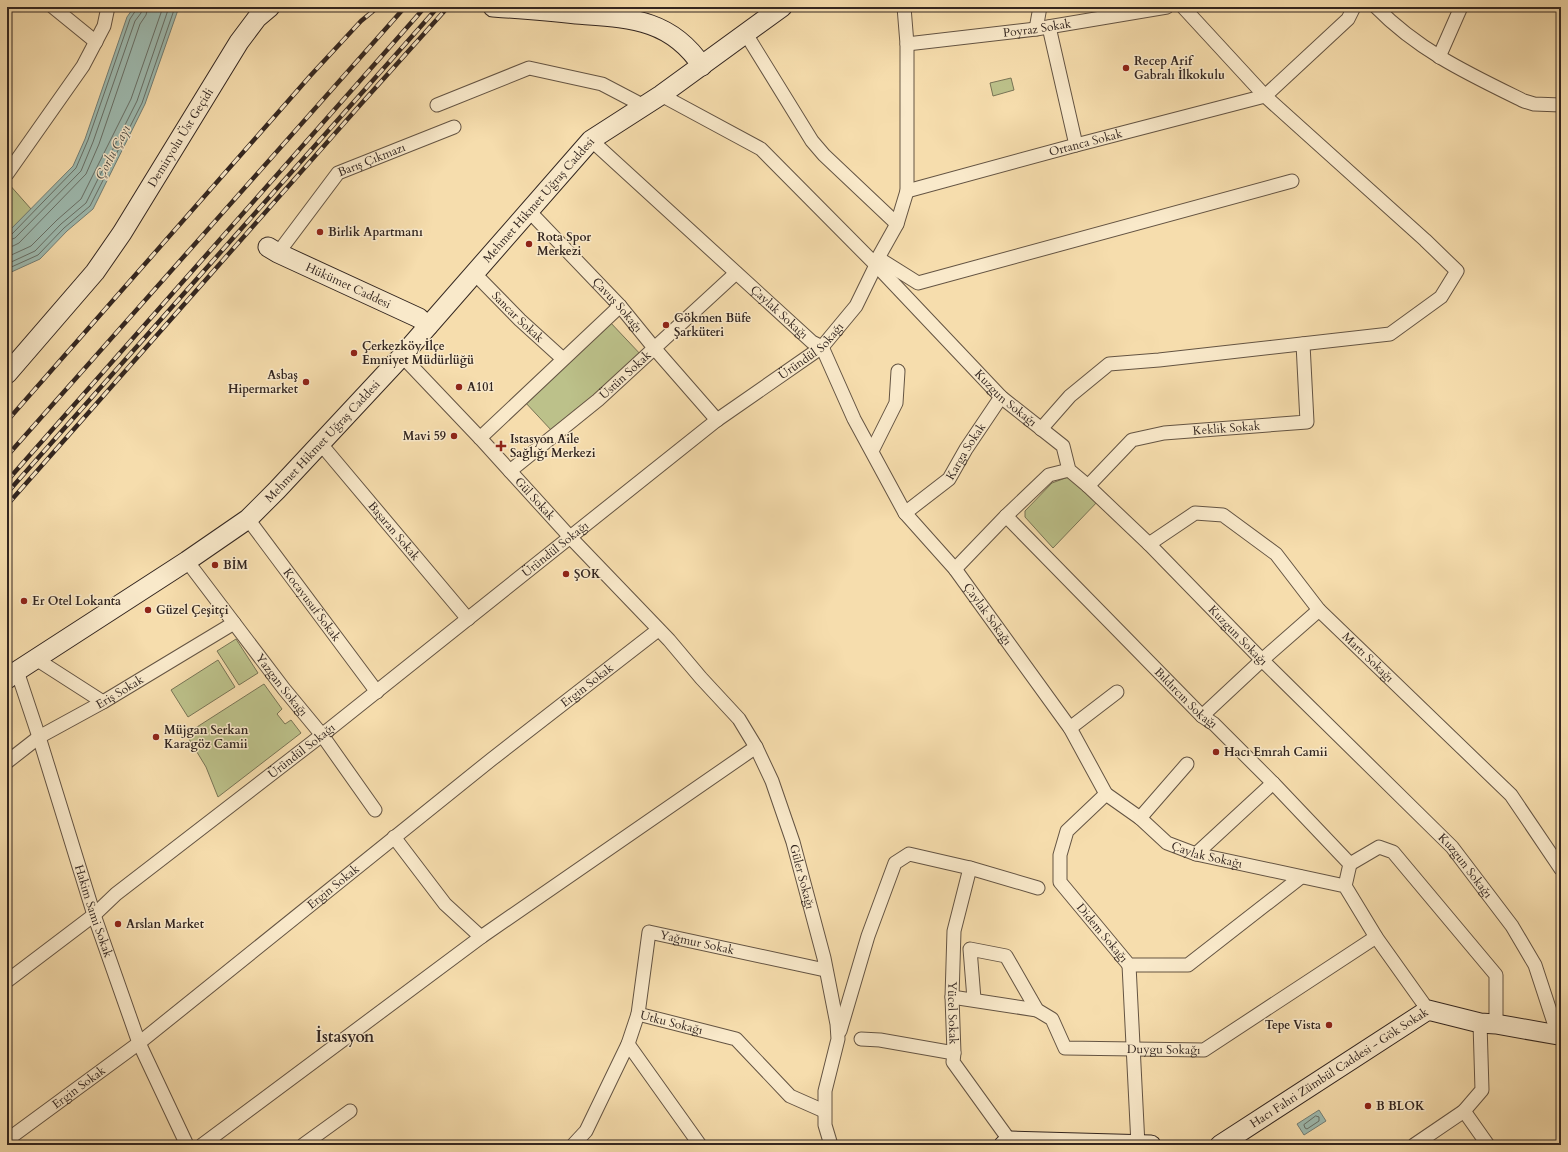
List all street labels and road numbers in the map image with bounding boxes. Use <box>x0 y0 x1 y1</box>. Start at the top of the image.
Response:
street label: Poyraz Sokak <box>1002 15 1073 41</box>
street label: Demiryolu Üst Geçidi <box>144 85 217 190</box>
street label: Ortanca Sokak <box>1047 125 1124 160</box>
street label: Mehmet Hikmet Uğraş Caddesi <box>479 133 598 266</box>
street label: Barış Çıkmazı <box>335 139 408 180</box>
street label: Hükümet Caddesi <box>303 259 394 312</box>
street label: Çavuş Sokağı <box>589 274 647 336</box>
street label: Çaylak Sokağı <box>747 282 812 343</box>
street label: Sancar Sokak <box>488 288 548 346</box>
street label: Üründül Sokağı <box>775 319 847 383</box>
street label: Üstün Sokak <box>595 347 655 403</box>
street label: Kuzgun Sokağı <box>971 366 1041 431</box>
street label: Mehmet Hikmet Uğraş Caddesi <box>261 376 384 506</box>
street label: Keklik Sokak <box>1192 418 1261 439</box>
street label: Karga Sokak <box>942 419 990 483</box>
street label: Gül Sokak <box>511 474 559 524</box>
street label: Başaran Sokak <box>364 498 424 564</box>
street label: Üründül Sokağı <box>518 517 592 581</box>
street label: Kocayusuf Sokak <box>280 565 345 645</box>
street label: Çaylak Sokağı <box>960 580 1016 649</box>
street label: Kuzgun Sokağı <box>1205 602 1271 669</box>
street label: Martı Sokağı <box>1339 629 1398 686</box>
street label: Yazgan Sokağı <box>252 650 312 720</box>
street label: Ergin Sokak <box>557 659 617 711</box>
street label: Bıldırcın Sokağı <box>1151 664 1222 732</box>
street label: Eriş Sokak <box>93 671 147 712</box>
street label: Üründül Sokağı <box>264 719 339 782</box>
street label: Kuzgun Sokağı <box>1435 830 1496 902</box>
street label: Çaylak Sokağı <box>1169 837 1244 872</box>
street label: Güler Sokağı <box>786 842 819 911</box>
street label: Ergin Sokak <box>304 861 363 913</box>
street label: Hakim Sami Sokak <box>71 863 117 960</box>
street label: Didem Sokağı <box>1073 900 1132 966</box>
street label: Yağmur Sokak <box>658 927 736 958</box>
street label: Yücel Sokak <box>944 981 962 1045</box>
street label: Hacı Fahri Zümbül Caddesi - Gök Sokak <box>1247 1004 1432 1131</box>
street label: Utku Sokağı <box>639 1007 705 1038</box>
street label: Duygu Sokağı <box>1127 1041 1201 1058</box>
street label: Ergin Sokak <box>49 1062 109 1112</box>

